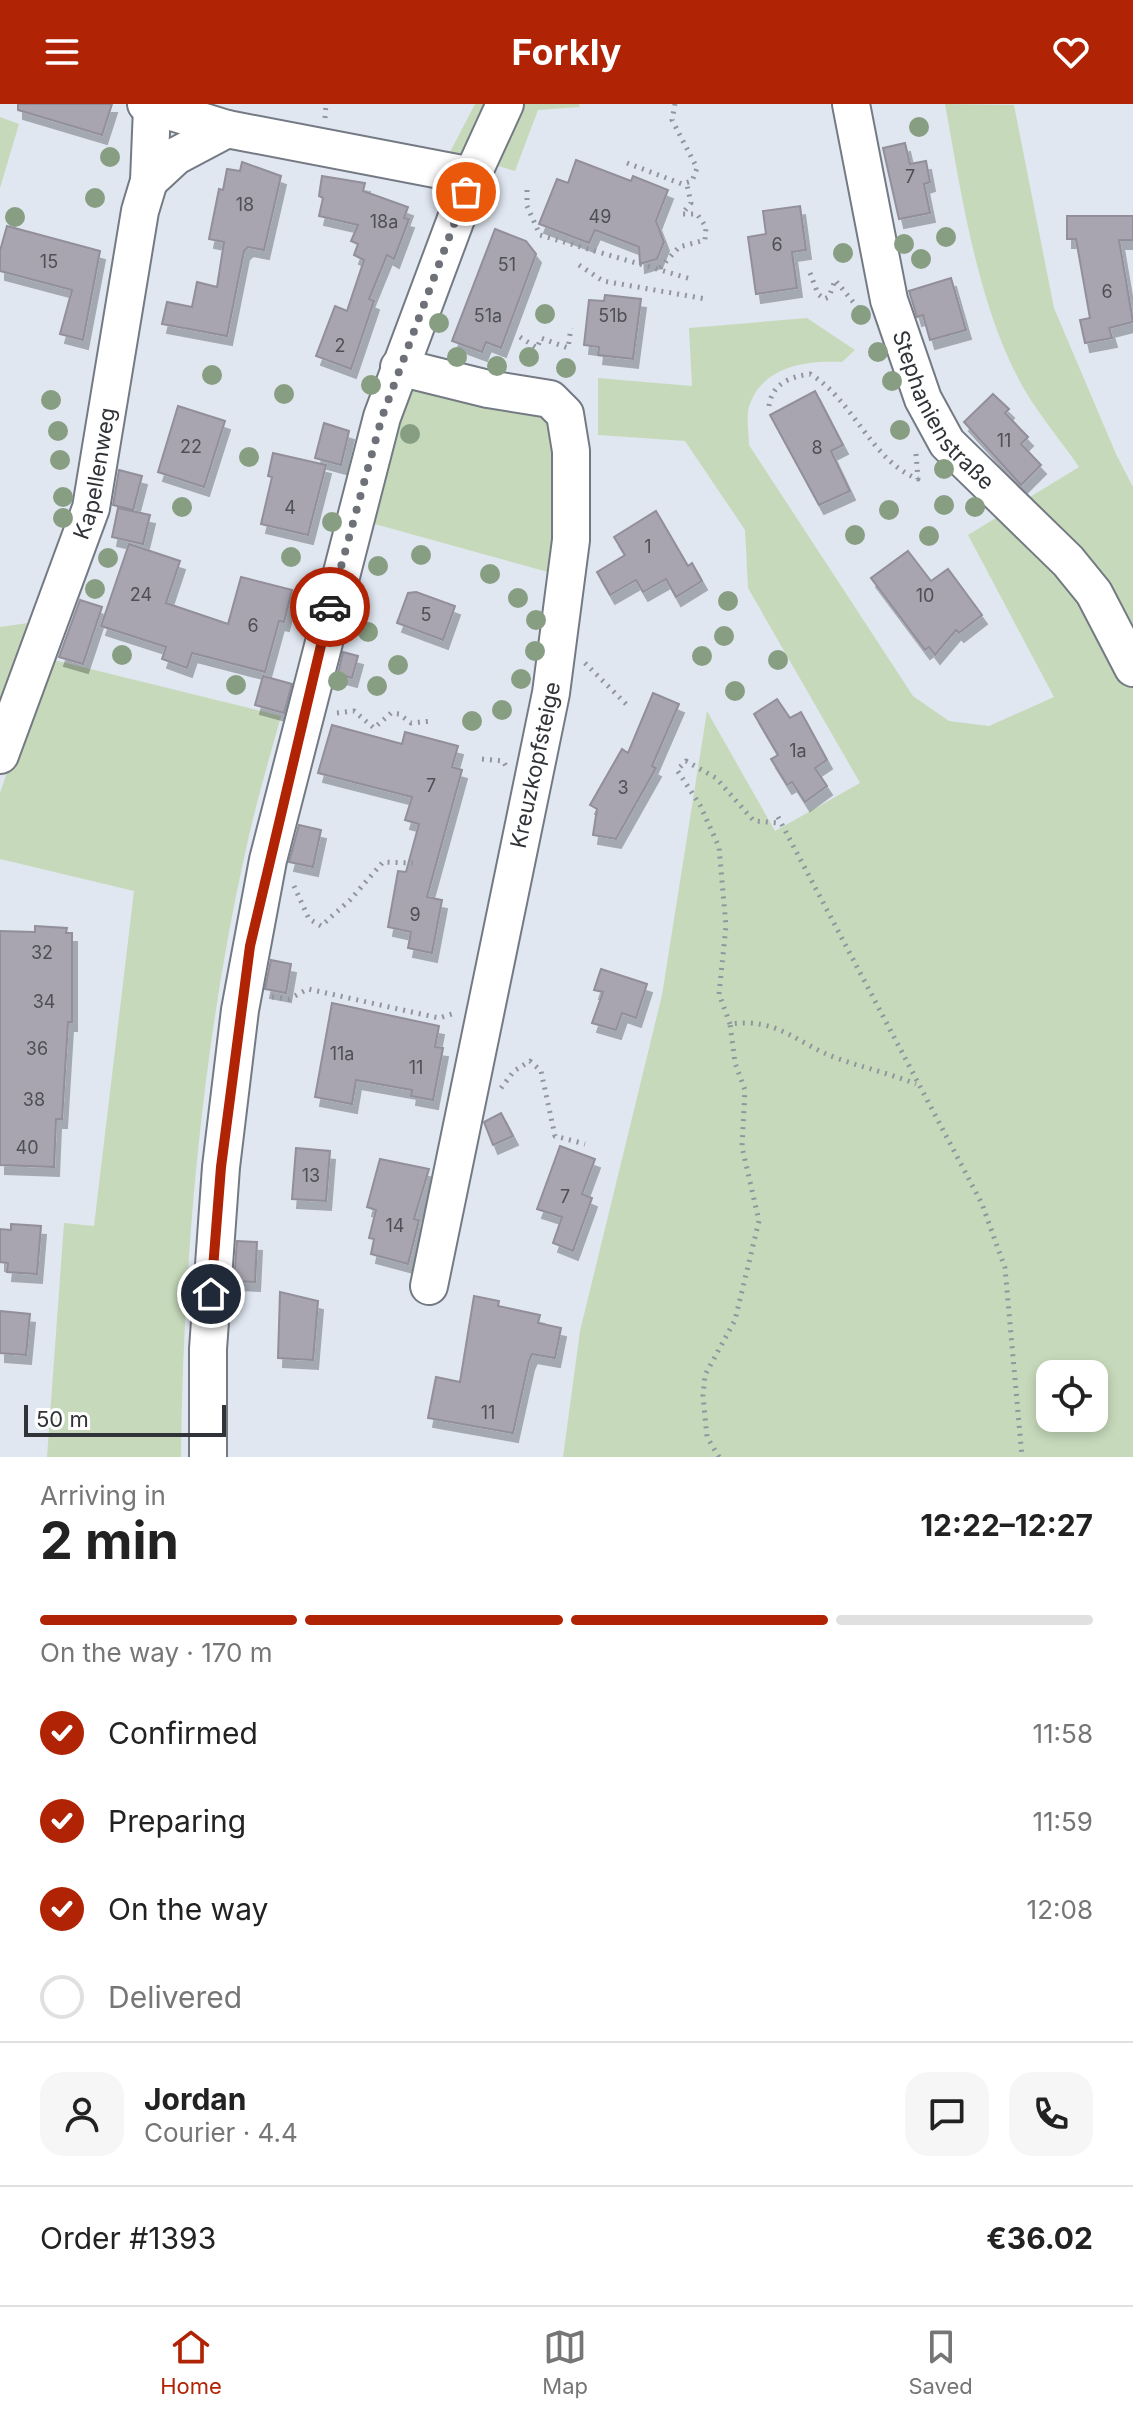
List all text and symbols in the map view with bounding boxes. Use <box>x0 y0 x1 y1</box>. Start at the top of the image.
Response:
icon: menu <box>40 30 84 74</box>
text: Forkly <box>511 30 622 74</box>
icon: heart <box>1049 30 1093 74</box>
pin <box>432 158 500 226</box>
house number: 7 <box>905 166 915 187</box>
icon: bag <box>444 170 488 214</box>
house number: 18 <box>236 194 254 215</box>
house number: 49 <box>589 206 611 227</box>
house number: 18a <box>370 211 398 232</box>
house number: 6 <box>771 234 783 255</box>
house number: 15 <box>40 251 58 272</box>
house number: 51 <box>498 254 516 275</box>
house number: 6 <box>1101 281 1113 302</box>
house number: 51a <box>474 305 502 326</box>
house number: 51b <box>598 305 628 326</box>
street label: Stephanienstraße <box>887 327 1000 495</box>
house number: 2 <box>335 335 345 356</box>
street label: Kapellenweg <box>68 406 120 543</box>
house number: 11 <box>997 430 1011 451</box>
house number: 22 <box>180 436 202 457</box>
house number: 8 <box>811 437 823 458</box>
house number: 4 <box>284 497 296 518</box>
house number: 1 <box>644 536 652 557</box>
courier <box>290 567 370 647</box>
house number: 24 <box>130 584 152 605</box>
icon: car <box>308 585 352 629</box>
house number: 10 <box>916 585 934 606</box>
house number: 5 <box>421 604 431 625</box>
house number: 6 <box>247 615 259 636</box>
street label: Kreuzkopfsteige <box>505 679 565 851</box>
house number: 1a <box>789 740 807 761</box>
house number: 7 <box>426 775 436 796</box>
house number: 3 <box>617 777 629 798</box>
house number: 9 <box>409 904 421 925</box>
house number: 32 <box>31 942 53 963</box>
house number: 34 <box>33 991 55 1012</box>
house number: 36 <box>26 1038 48 1059</box>
house number: 11a <box>330 1043 354 1064</box>
house number: 11 <box>409 1057 423 1078</box>
house number: 38 <box>23 1089 45 1110</box>
house number: 40 <box>16 1137 38 1158</box>
house number: 13 <box>302 1165 320 1186</box>
house number: 7 <box>560 1186 570 1207</box>
house number: 14 <box>386 1215 404 1236</box>
pin <box>177 1260 245 1328</box>
icon: home <box>189 1272 233 1316</box>
map controls <box>1036 1360 1108 1432</box>
button: locate <box>1036 1360 1108 1432</box>
scale bar <box>24 1401 226 1437</box>
house number: 11 <box>481 1402 495 1423</box>
text: 50 m <box>36 1406 89 1432</box>
text: Arriving in <box>40 1480 166 1511</box>
text: 12:22–12:27 <box>920 1507 1093 1543</box>
text: 2 min <box>40 1509 179 1572</box>
text: On the way · 170 m <box>40 1637 273 1668</box>
icon: check <box>40 1711 84 1755</box>
text: Confirmed <box>108 1715 258 1751</box>
text: 11:58 <box>1032 1718 1093 1749</box>
icon: check <box>40 1799 84 1843</box>
text: Preparing <box>108 1803 246 1839</box>
text: 11:59 <box>1032 1806 1093 1837</box>
icon: check <box>40 1887 84 1931</box>
text: On the way <box>108 1891 268 1927</box>
text: 12:08 <box>1027 1894 1093 1925</box>
text: Delivered <box>108 1979 242 2015</box>
button: person <box>40 2072 124 2156</box>
button: chat <box>905 2072 989 2156</box>
button: phone <box>1009 2072 1093 2156</box>
text: Jordan <box>144 2081 246 2117</box>
text: Courier · 4.4 <box>144 2117 298 2148</box>
text: Order #1393 <box>40 2220 216 2256</box>
text: €36.02 <box>986 2220 1093 2256</box>
tab: Home <box>160 2325 222 2399</box>
tab: Map <box>542 2325 588 2399</box>
tab: Saved <box>908 2325 973 2399</box>

